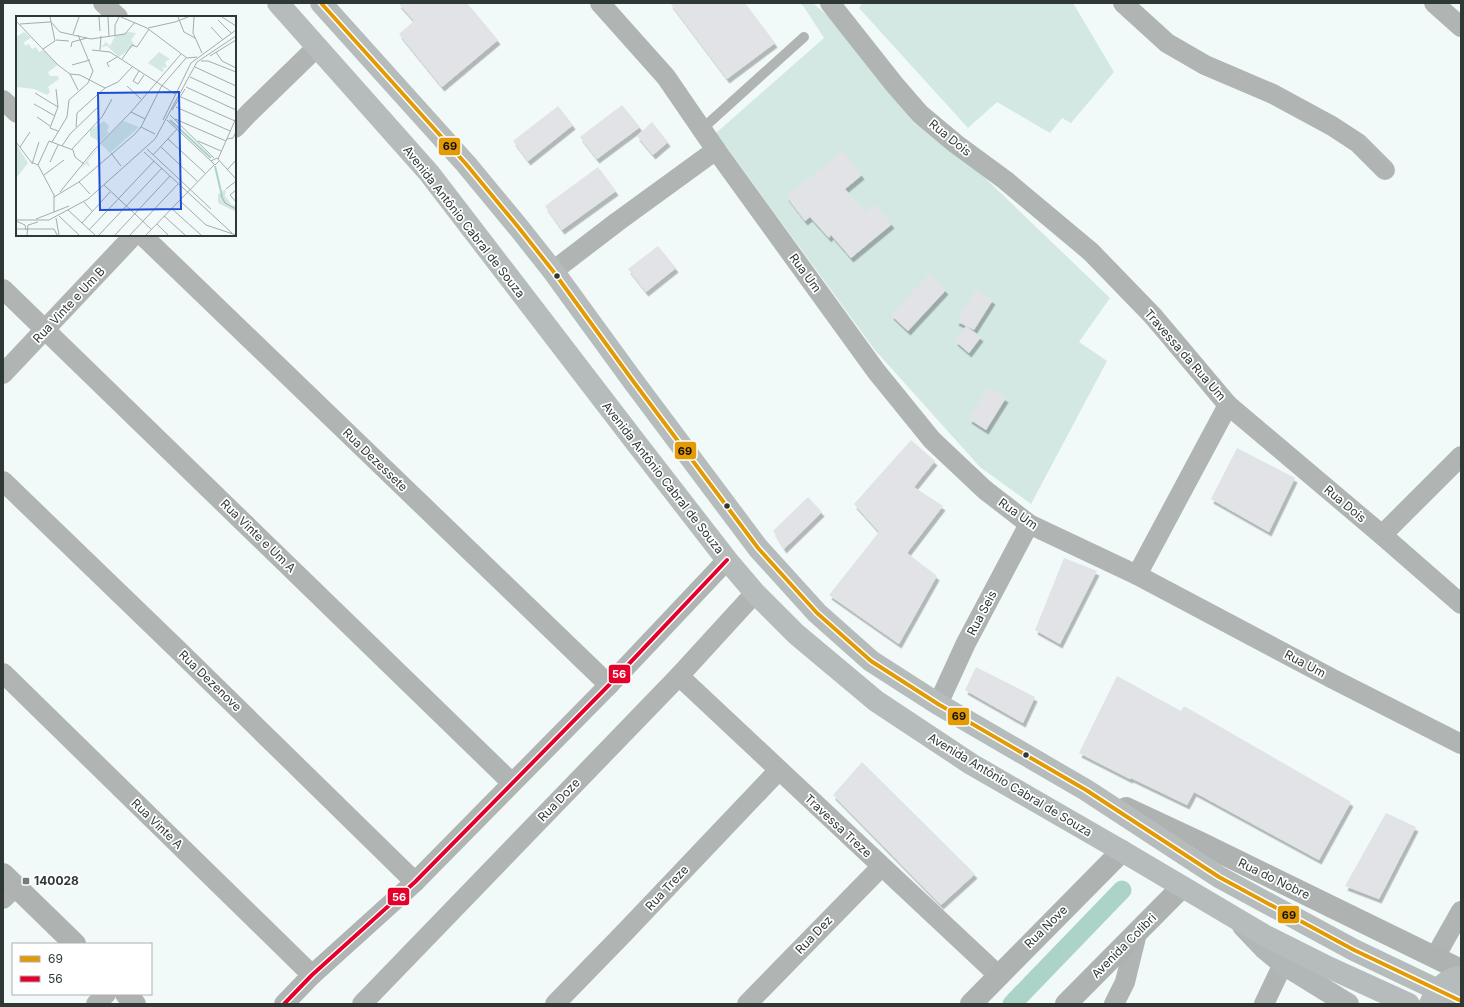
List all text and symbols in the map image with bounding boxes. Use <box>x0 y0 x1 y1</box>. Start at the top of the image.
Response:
inset map <box>16 16 236 236</box>
street label: Rua Dois <box>926 116 974 159</box>
line badge: 69 <box>438 137 461 156</box>
text: 69 <box>443 139 457 153</box>
street label: Avenida Antônio Cabral de Souza <box>400 143 528 301</box>
street label: Rua Um <box>786 250 825 295</box>
street label: Rua Vinte e Um B <box>30 263 108 346</box>
unlabelled marker <box>552 271 562 281</box>
street label: Travessa da Rua Um <box>1142 306 1229 403</box>
street label: Avenida Antônio Cabral de Souza <box>599 399 727 557</box>
street label: Rua Dezessete <box>340 425 411 494</box>
line badge: 69 <box>674 441 697 460</box>
text: 69 <box>678 444 692 458</box>
street label: Rua Dois <box>1321 482 1369 525</box>
street label: Rua Um <box>996 495 1041 532</box>
street label: Rua Vinte e Um A <box>218 496 299 575</box>
unlabelled marker <box>722 501 732 511</box>
street label: Rua Seis <box>963 588 1000 638</box>
street label: Rua Dezenove <box>176 647 245 714</box>
street label: Rua Um <box>1282 647 1328 681</box>
line badge: 56 <box>608 664 631 684</box>
text: 56 <box>612 667 626 681</box>
line badge: 69 <box>947 707 970 726</box>
text: 69 <box>952 709 966 723</box>
street label: Avenida Antônio Cabral de Souza <box>925 730 1095 840</box>
unlabelled marker <box>1021 750 1031 760</box>
street label: Rua Doze <box>534 775 583 824</box>
street label: Travessa Treze <box>802 791 875 860</box>
street label: Rua Vinte A <box>129 795 186 852</box>
street label: Rua do Nobre <box>1236 855 1312 902</box>
street label: Rua Treze <box>642 862 691 913</box>
place label: 140028 <box>34 873 79 888</box>
marker: 140028 <box>21 876 31 886</box>
line badge: 56 <box>387 887 410 906</box>
text: 56 <box>392 890 406 904</box>
street label: Rua Nove <box>1021 902 1070 951</box>
line badge: 69 <box>1277 905 1300 924</box>
text: 69 <box>1282 908 1296 922</box>
street label: Avenida Colibri <box>1088 910 1159 981</box>
street label: Rua Dez <box>792 913 835 957</box>
legend <box>12 943 152 995</box>
text: 69 <box>48 951 63 966</box>
text: 56 <box>48 971 63 986</box>

